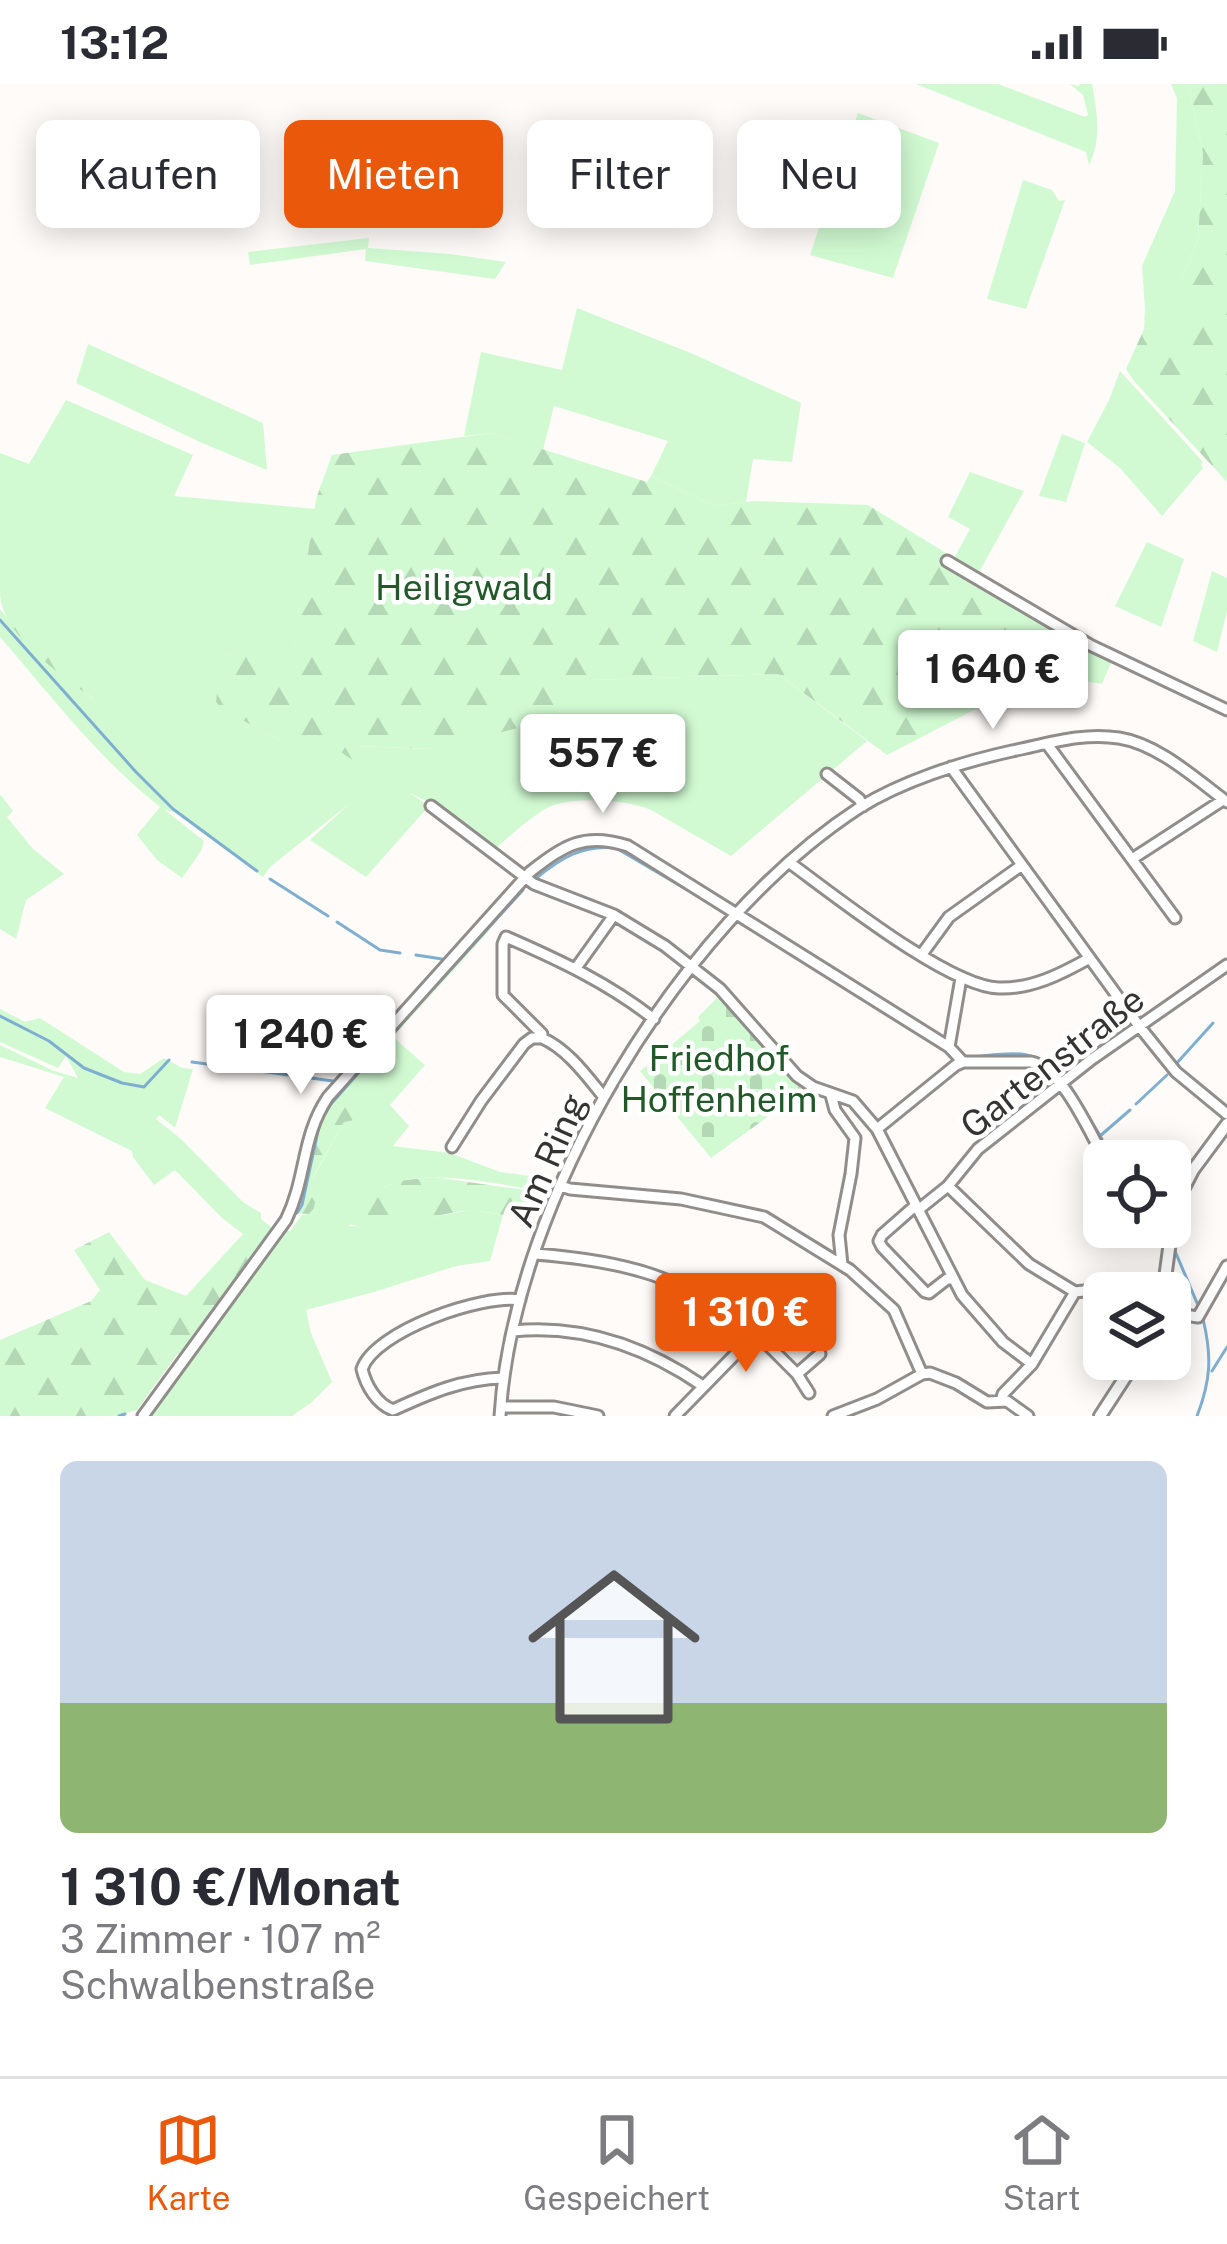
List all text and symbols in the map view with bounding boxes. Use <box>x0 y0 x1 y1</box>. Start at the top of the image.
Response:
text: 13:12 <box>60 16 169 69</box>
chip: Kaufen <box>36 120 260 228</box>
chip: Mieten <box>284 120 503 228</box>
chip: Filter <box>527 120 713 228</box>
chip: Neu <box>737 120 901 228</box>
park label: Heiligwald <box>375 566 553 608</box>
pin: 1 640 € <box>882 630 1104 732</box>
text: 1 640 € <box>925 646 1061 692</box>
pin: 557 € <box>519 714 687 816</box>
text: 557 € <box>547 730 659 776</box>
street label: Gartenstraße <box>952 977 1152 1147</box>
pin: 1 240 € <box>190 995 412 1097</box>
text: 1 240 € <box>233 1011 369 1057</box>
park label: Friedhof Hoffenheim <box>621 1037 817 1120</box>
street label: Am Ring <box>499 1087 595 1233</box>
map controls <box>1083 1140 1191 1380</box>
button: locate <box>1083 1140 1191 1248</box>
button: layers <box>1083 1272 1191 1380</box>
pin: 1 310 € <box>635 1273 857 1375</box>
text: 1 310 € <box>682 1289 810 1335</box>
icon: home <box>506 1539 722 1755</box>
text: 1 310 €/Monat <box>60 1857 401 1916</box>
text: 3 Zimmer · 107 m² <box>60 1916 381 1962</box>
text: Schwalbenstraße <box>60 1962 375 2008</box>
tab: Karte <box>146 2107 230 2217</box>
tab: Gespeichert <box>523 2107 710 2217</box>
tab: Start <box>1003 2107 1081 2217</box>

